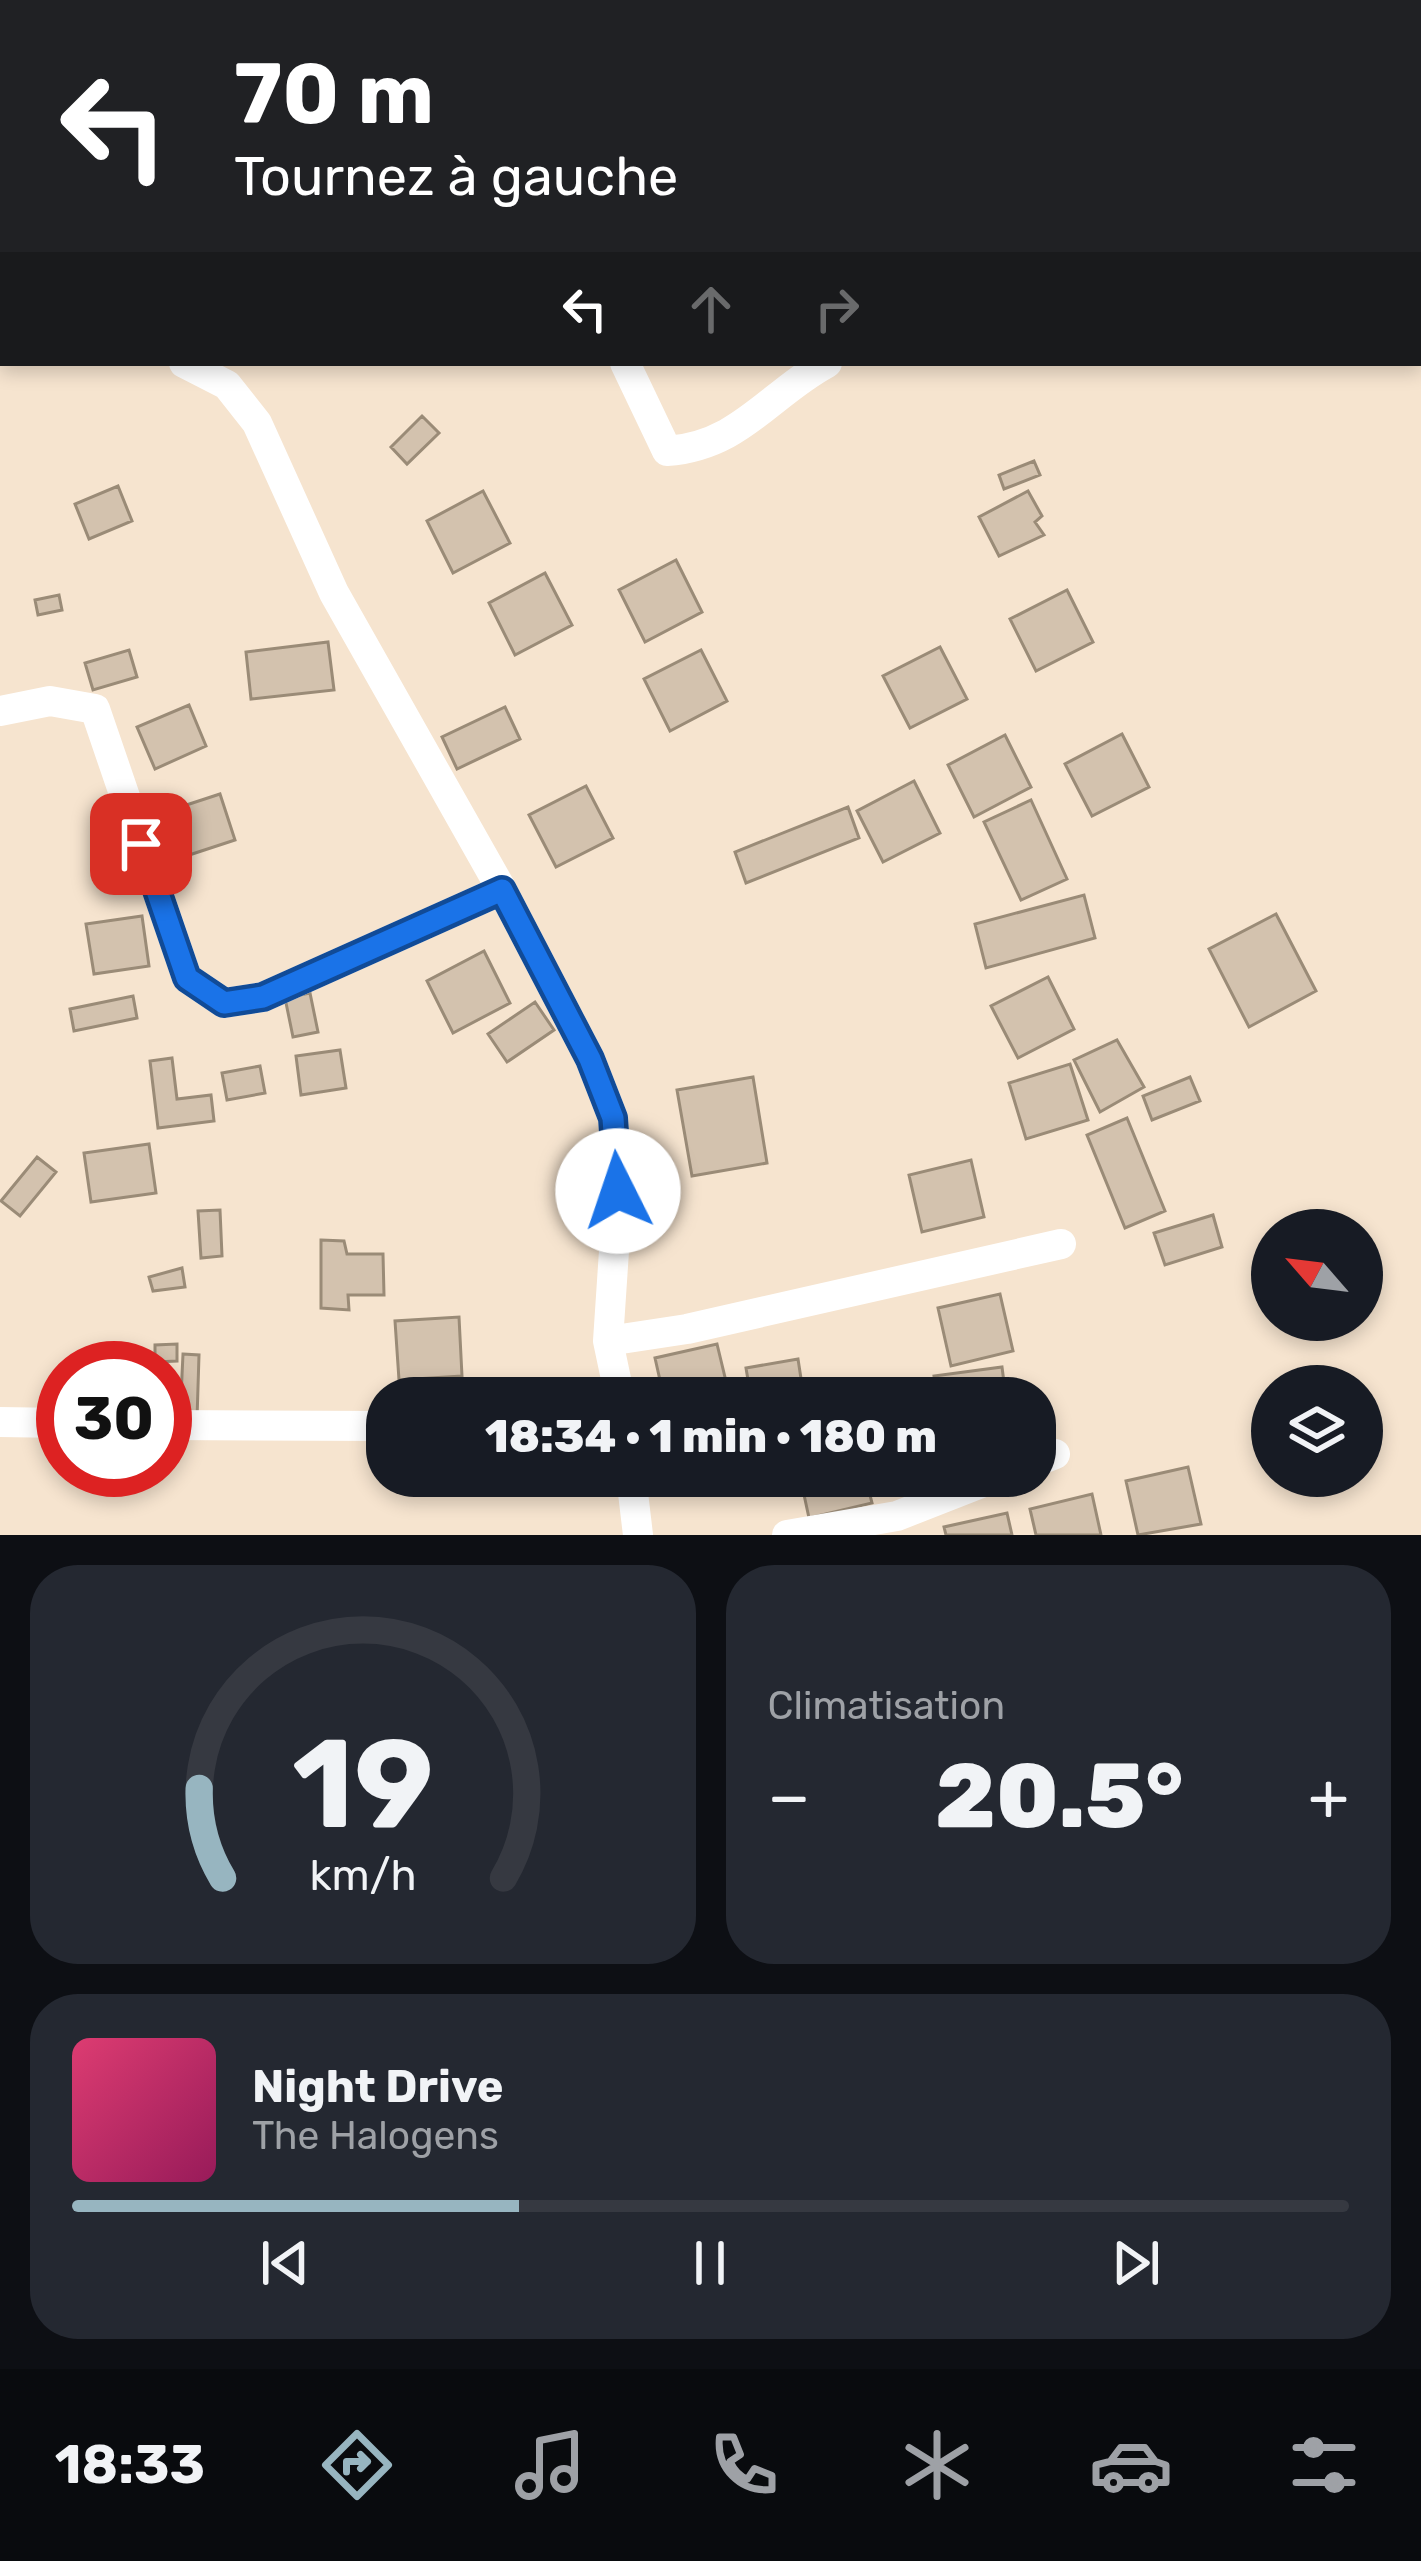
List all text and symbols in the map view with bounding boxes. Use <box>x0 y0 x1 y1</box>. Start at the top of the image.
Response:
text: 70 m <box>234 44 434 144</box>
icon: left <box>36 48 192 204</box>
text: Tournez à gauche <box>234 145 678 209</box>
icon: left <box>552 276 618 342</box>
icon: ahead <box>678 276 744 342</box>
icon: right <box>804 276 870 342</box>
pin <box>90 793 192 895</box>
icon: arrive <box>108 811 174 877</box>
position arrow <box>555 1128 681 1254</box>
north arrow <box>1251 1209 1383 1341</box>
map controls <box>1251 1209 1383 1497</box>
speed limit sign: 30 <box>36 1341 192 1497</box>
button: layers <box>1251 1365 1383 1497</box>
text: 18:34 · 1 min · 180 m <box>485 1410 937 1463</box>
text: Climatisation <box>768 1683 1005 1729</box>
text: 19 <box>292 1710 434 1858</box>
text: 20.5° <box>935 1743 1183 1850</box>
text: − <box>768 1757 810 1836</box>
text: + <box>1308 1757 1349 1836</box>
text: km/h <box>309 1849 416 1900</box>
text: Night Drive <box>252 2060 504 2113</box>
text: The Halogens <box>252 2113 499 2159</box>
icon: previous <box>252 2230 318 2296</box>
icon: pause <box>677 2230 743 2296</box>
icon: next <box>1103 2230 1169 2296</box>
icon: directions <box>315 2423 399 2507</box>
icon: music <box>508 2423 592 2507</box>
icon: phone <box>702 2423 786 2507</box>
icon: climate <box>895 2423 979 2507</box>
icon: car <box>1089 2423 1173 2507</box>
icon: filters <box>1282 2423 1366 2507</box>
text: 18:33 <box>55 2433 205 2497</box>

